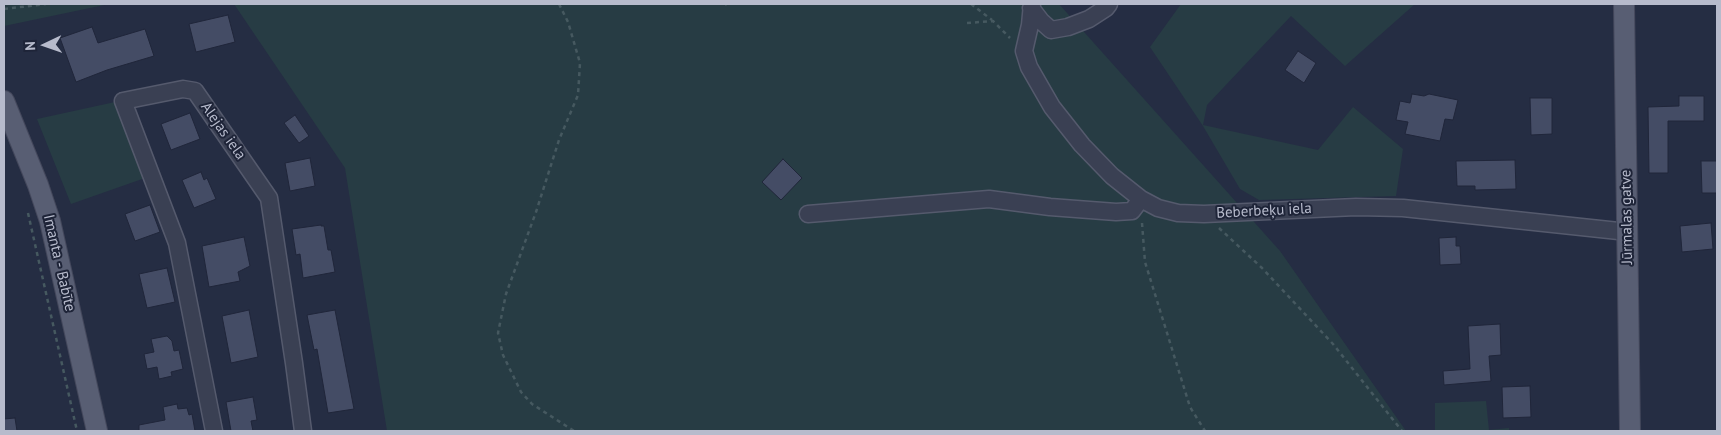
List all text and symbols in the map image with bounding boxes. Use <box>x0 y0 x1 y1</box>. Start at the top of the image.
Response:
north arrow <box>20 20 70 70</box>
text: N <box>21 41 39 51</box>
street label: Alejas iela <box>197 99 249 163</box>
street label: Jūrmalas gatve <box>1617 170 1637 264</box>
street label: Beberbeķu iela <box>1216 200 1312 222</box>
street label: Imanta - Babīte <box>39 213 79 313</box>

